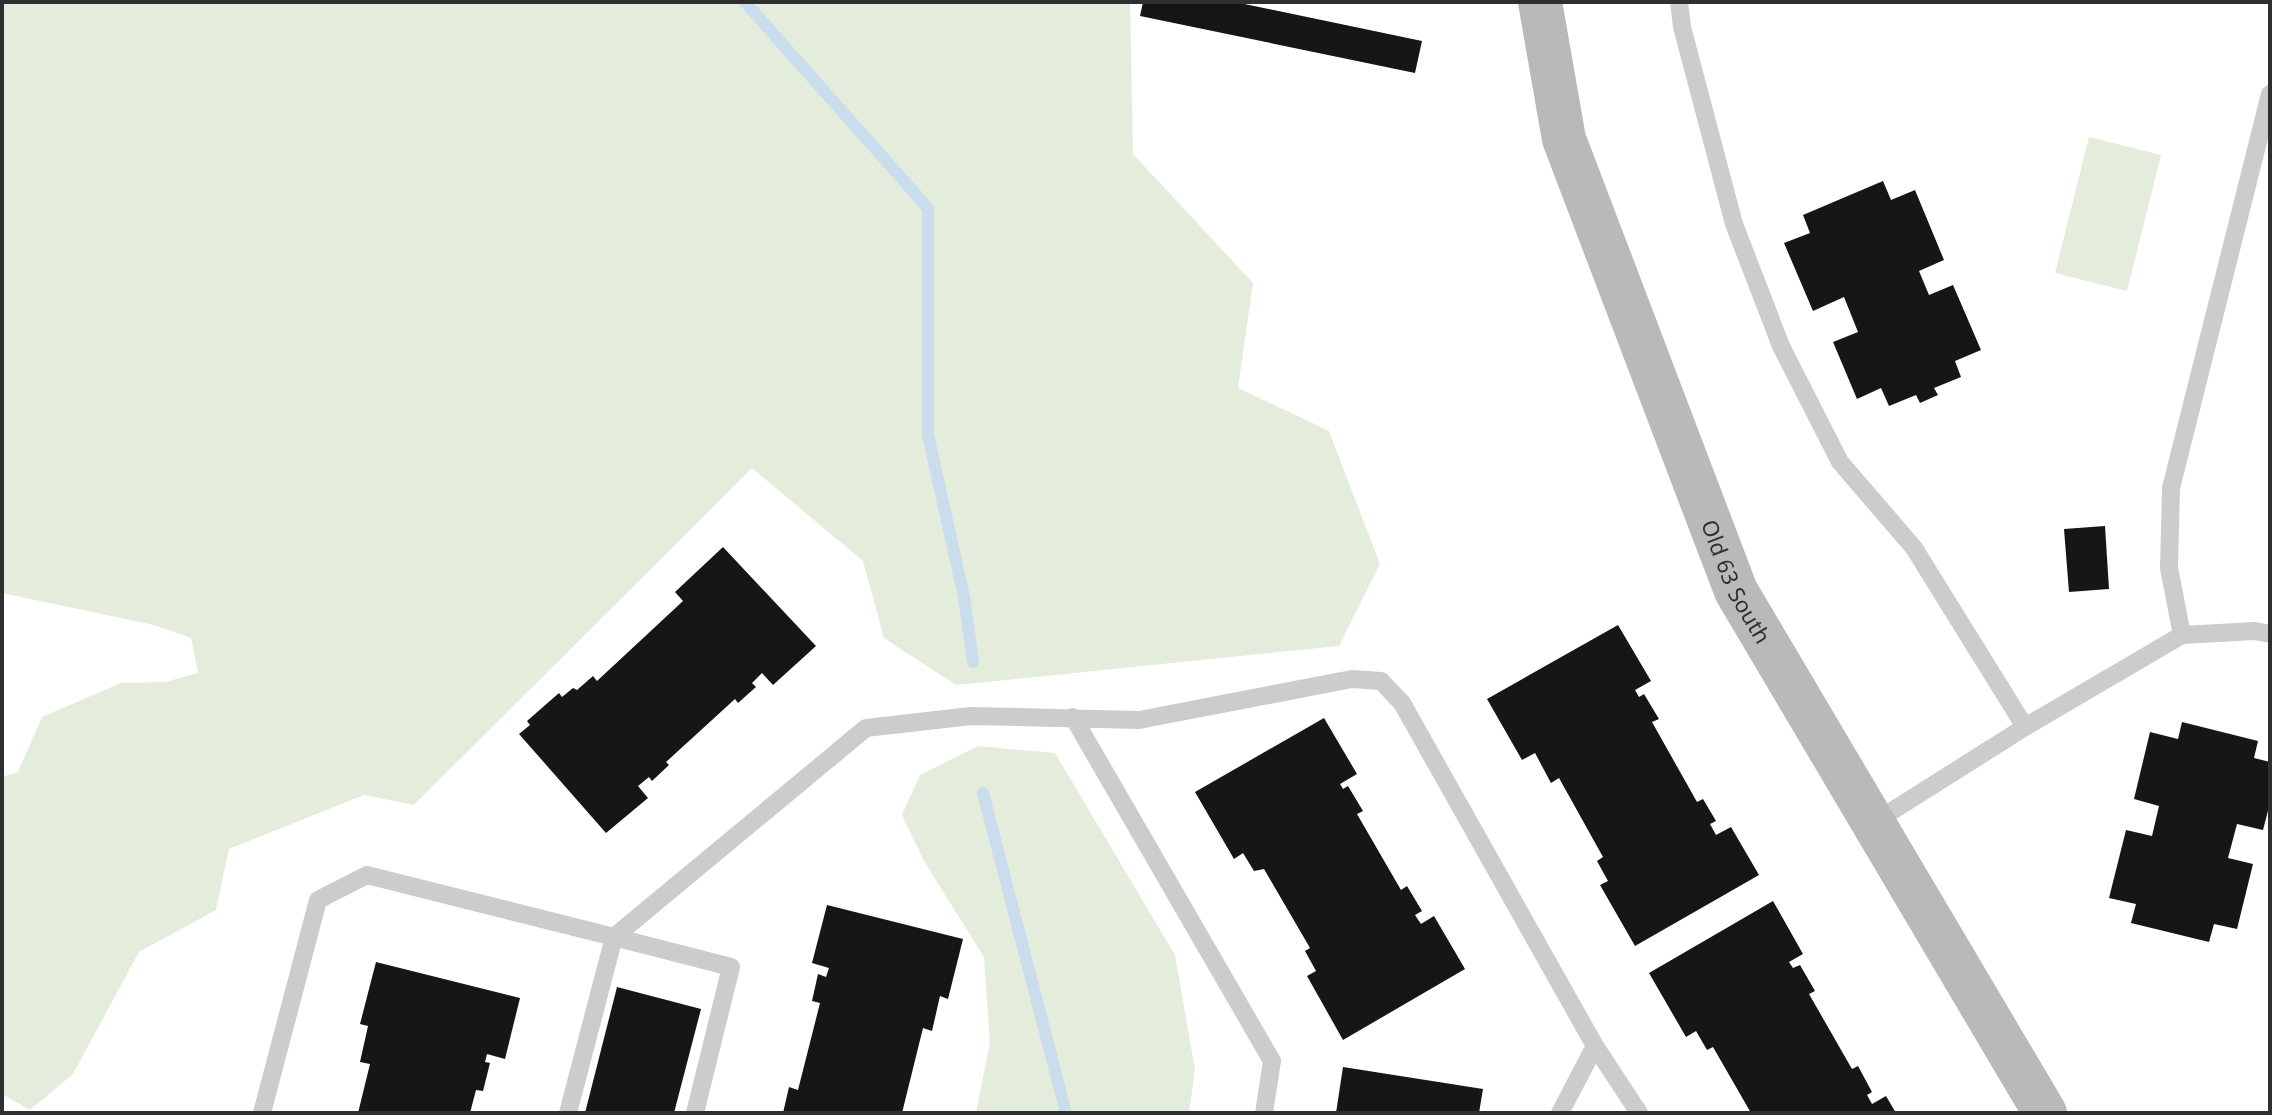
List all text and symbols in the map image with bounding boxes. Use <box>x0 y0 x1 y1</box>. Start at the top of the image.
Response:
street label: Old 63 South <box>1695 515 1779 649</box>

